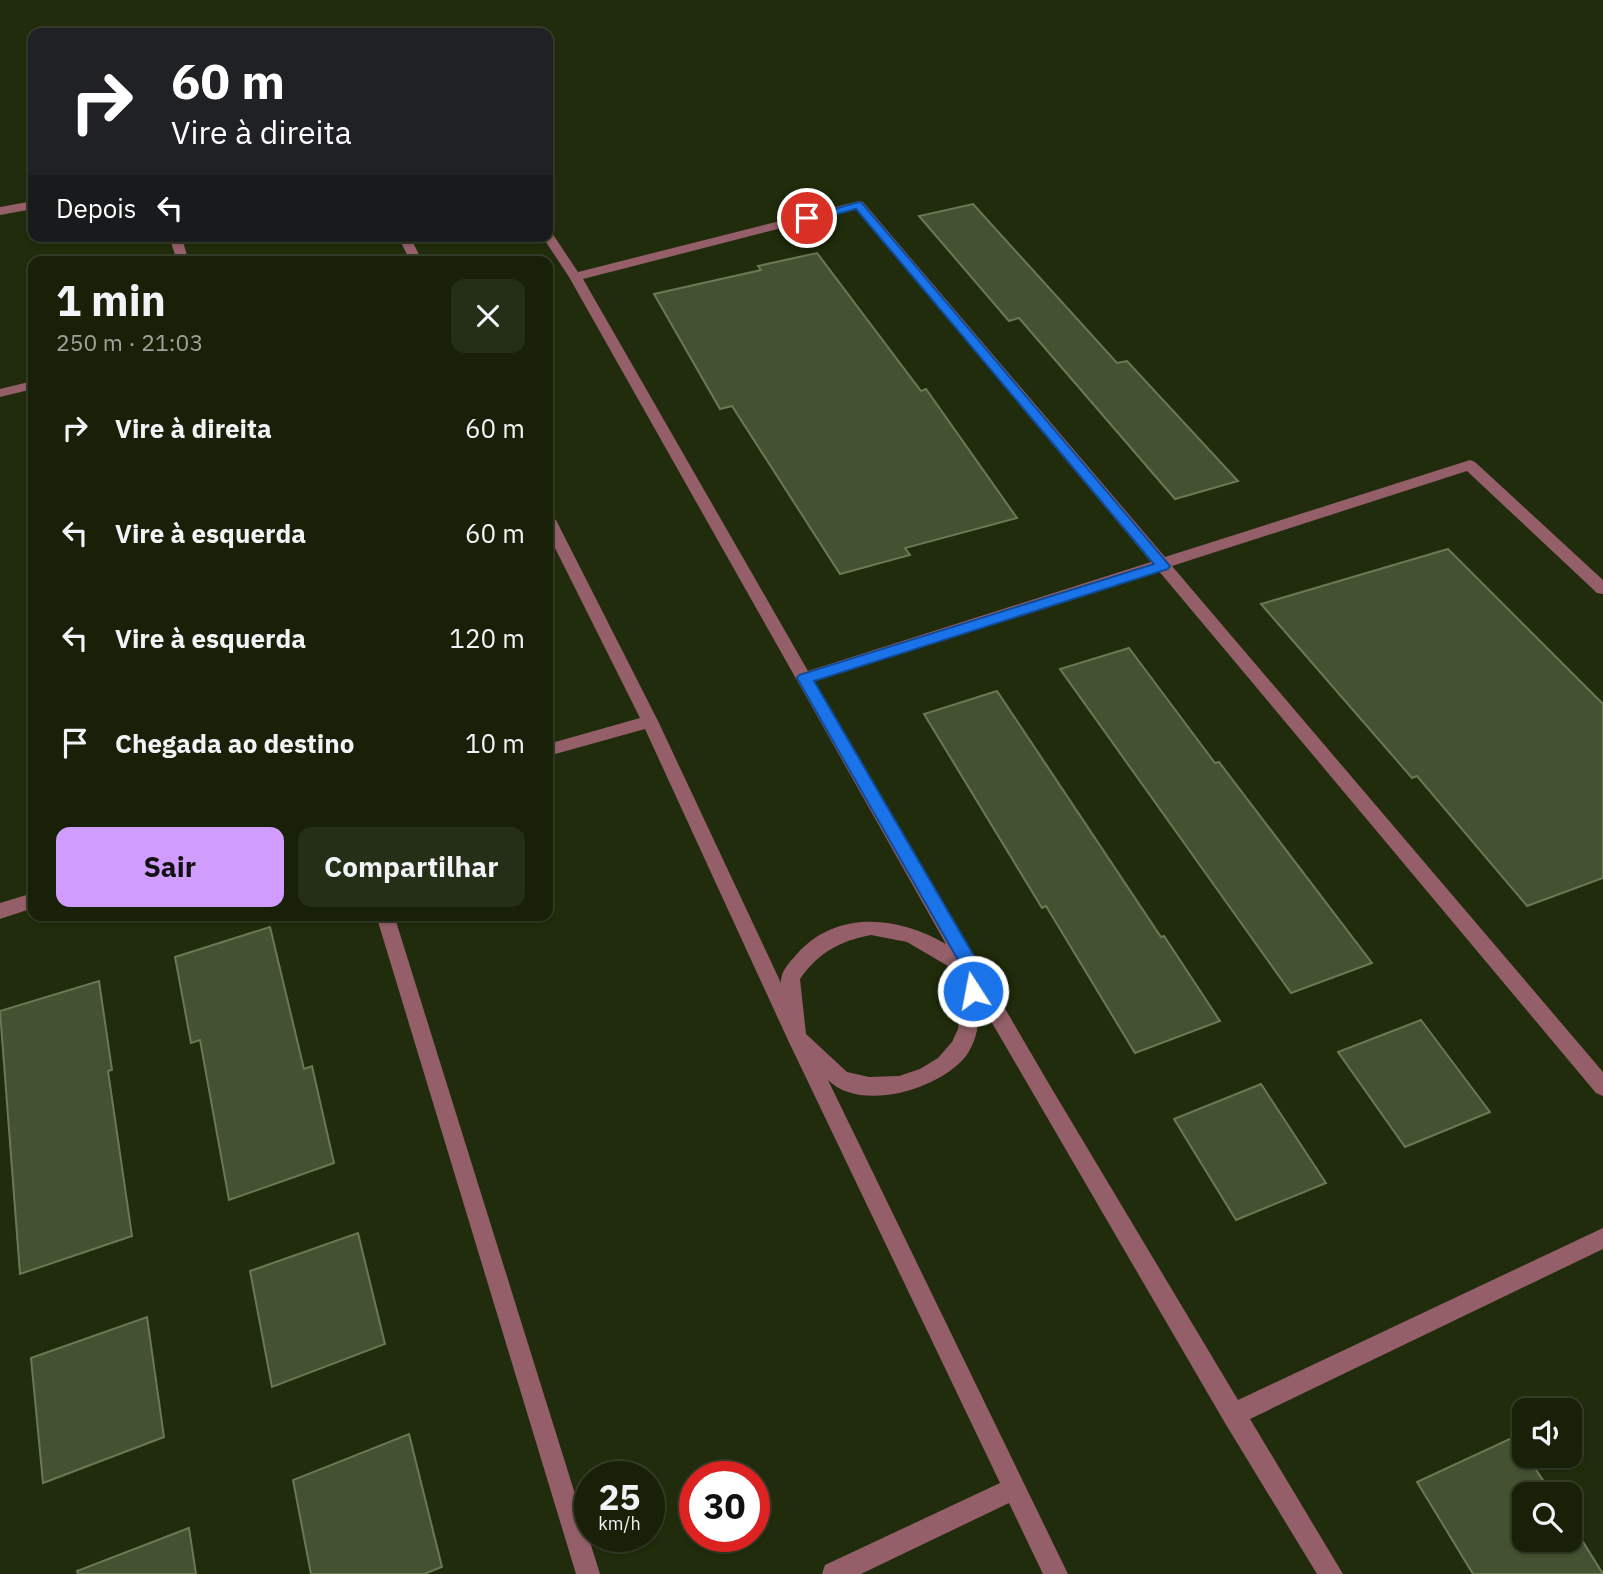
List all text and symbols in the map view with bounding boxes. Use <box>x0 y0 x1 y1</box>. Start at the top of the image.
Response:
text: 60 m <box>171 49 285 112</box>
icon: right <box>56 56 147 147</box>
text: Vire à direita <box>171 111 352 153</box>
pin <box>777 188 837 248</box>
icon: left <box>151 189 189 227</box>
text: Depois <box>56 191 137 225</box>
icon: arrive <box>788 199 826 237</box>
text: 1 min <box>56 273 166 328</box>
button: close <box>451 279 525 353</box>
text: 250 m · 21:03 <box>56 327 203 357</box>
icon: right <box>56 409 94 447</box>
text: Vire à direita <box>115 411 272 445</box>
text: 60 m <box>465 411 525 445</box>
icon: left <box>56 514 94 552</box>
text: Vire à esquerda <box>115 516 306 550</box>
text: 60 m <box>465 516 525 550</box>
icon: left <box>56 619 94 657</box>
text: Vire à esquerda <box>115 621 306 655</box>
text: 120 m <box>449 621 525 655</box>
icon: arrive <box>56 724 94 762</box>
text: Chegada ao destino <box>115 726 354 760</box>
text: 10 m <box>465 726 525 760</box>
button: Sair <box>56 827 284 907</box>
button: Compartilhar <box>298 827 525 907</box>
position arrow <box>936 954 1010 1028</box>
map controls <box>1512 1398 1582 1552</box>
button: sound <box>1512 1398 1582 1468</box>
speed limit sign: 30 <box>679 1461 770 1552</box>
text: 25 <box>598 1474 641 1520</box>
button: search <box>1512 1482 1582 1552</box>
text: km/h <box>598 1512 641 1535</box>

